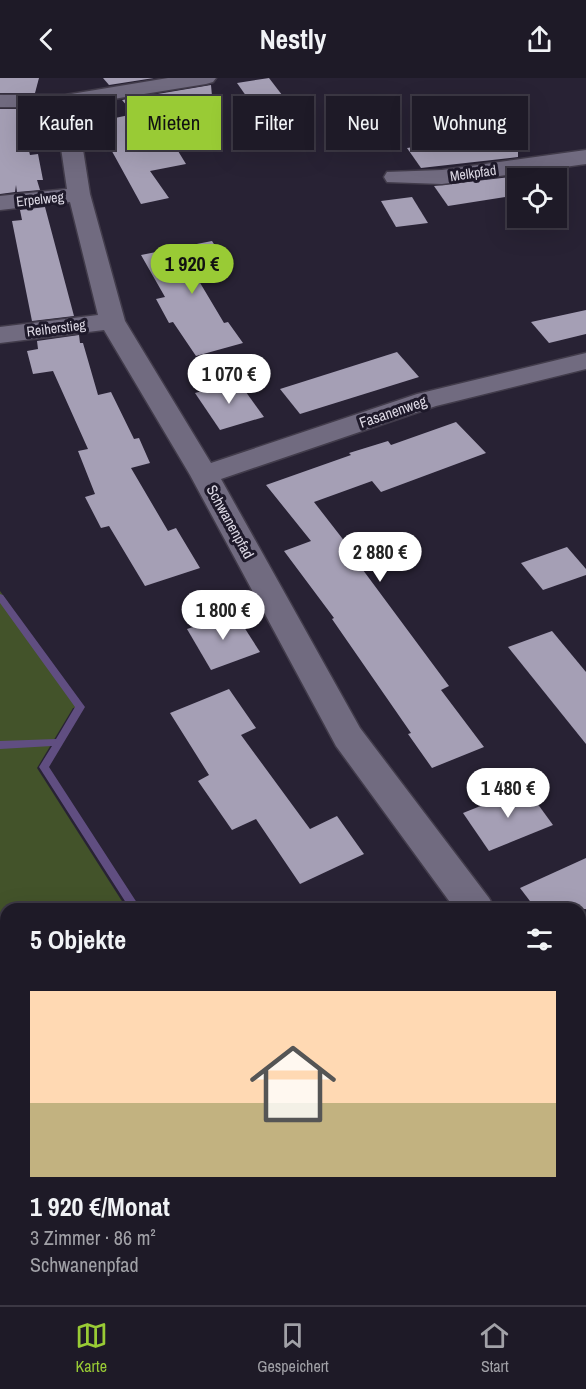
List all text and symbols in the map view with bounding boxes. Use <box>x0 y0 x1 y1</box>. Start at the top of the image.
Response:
text: Nestly <box>260 21 326 57</box>
icon: back <box>30 23 63 56</box>
icon: share <box>523 23 556 56</box>
chip: Kaufen <box>18 96 115 150</box>
chip: Mieten <box>127 96 221 150</box>
chip: Filter <box>233 96 314 150</box>
chip: Neu <box>326 96 400 150</box>
chip: Wohnung <box>412 96 528 150</box>
street label: Melkpfad <box>449 161 497 185</box>
map controls <box>507 168 567 228</box>
button: locate <box>507 168 567 228</box>
street label: Erpelweg <box>15 187 65 210</box>
pin: 1 920 € <box>137 244 247 295</box>
text: 1 920 € <box>165 250 219 277</box>
street label: Reiherstieg <box>25 315 87 341</box>
pin: 1 070 € <box>174 354 284 405</box>
text: 1 070 € <box>202 360 256 387</box>
street label: Fasanenweg <box>356 390 429 433</box>
street label: Schwanenpfad <box>202 481 259 562</box>
pin: 2 880 € <box>325 532 435 583</box>
text: 2 880 € <box>353 538 407 565</box>
pin: 1 800 € <box>168 590 278 641</box>
text: 1 800 € <box>196 596 250 623</box>
pin: 1 480 € <box>453 768 563 819</box>
text: 1 480 € <box>481 774 535 801</box>
text: 5 Objekte <box>30 922 126 957</box>
icon: filters <box>523 923 556 956</box>
icon: home <box>239 1030 347 1138</box>
text: 1 920 €/Monat <box>30 1189 170 1224</box>
text: 3 Zimmer · 86 m² <box>30 1224 156 1251</box>
text: Schwanenpfad <box>30 1251 139 1278</box>
tab: Karte <box>75 1319 108 1377</box>
tab: Gespeichert <box>257 1319 329 1377</box>
tab: Start <box>478 1319 511 1377</box>

